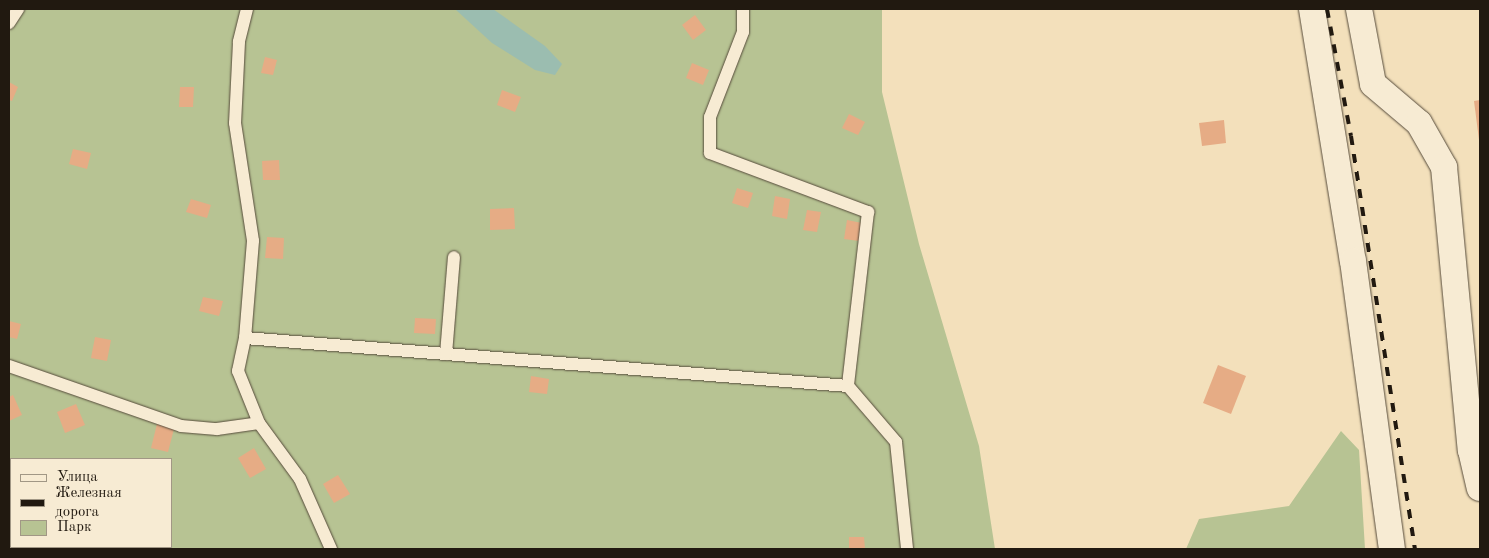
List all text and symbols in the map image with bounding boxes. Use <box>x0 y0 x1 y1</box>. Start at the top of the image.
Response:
legend <box>10 458 172 548</box>
text: Улица <box>57 470 98 485</box>
text: Железная дорога <box>55 486 122 520</box>
text: Парк <box>57 520 92 535</box>

